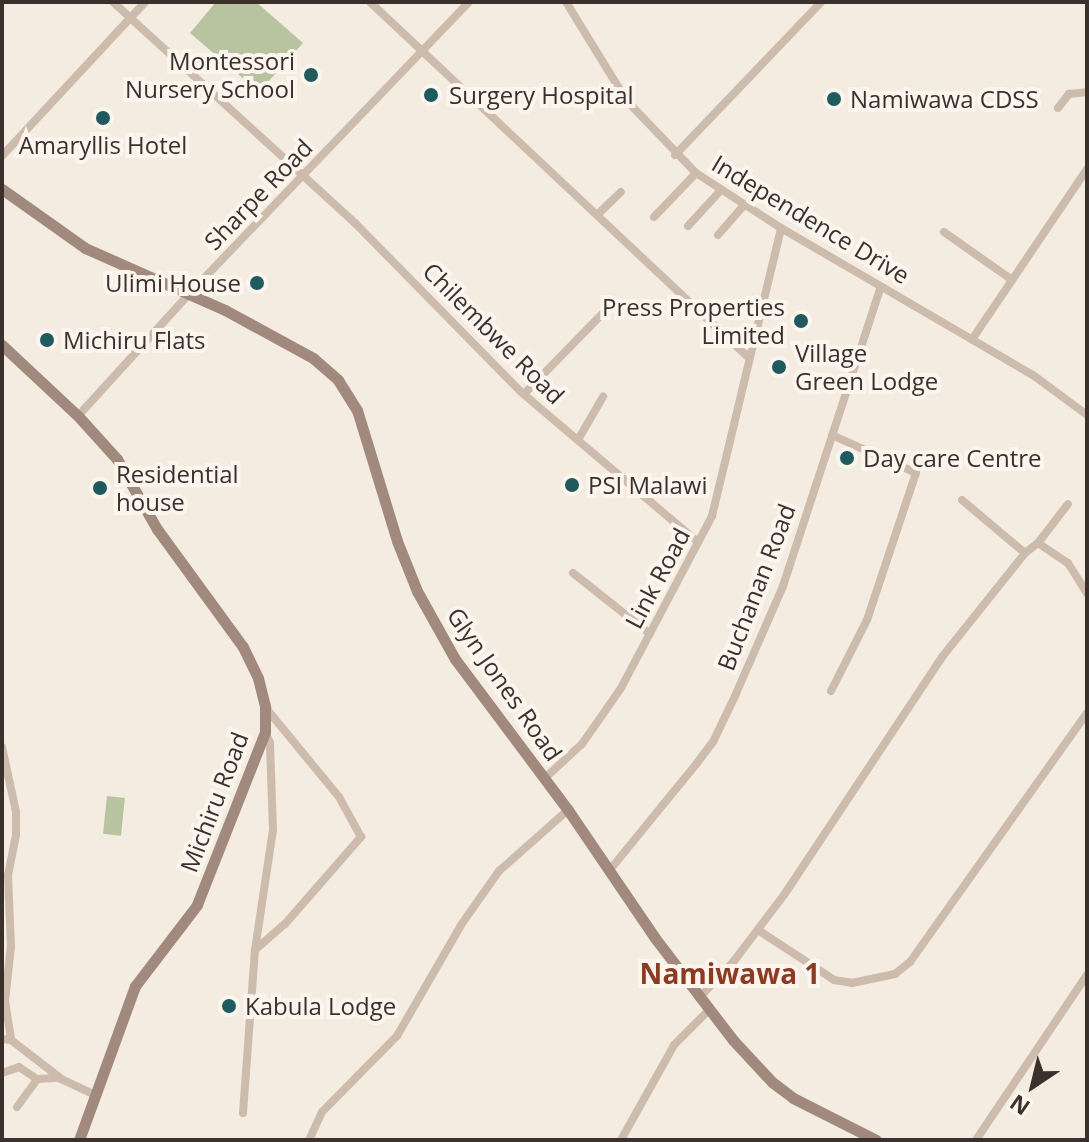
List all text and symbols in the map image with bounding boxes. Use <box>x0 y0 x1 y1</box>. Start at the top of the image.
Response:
place label: Montessori Nursery School <box>125 47 295 103</box>
marker: Montessori Nursery School <box>302 66 320 84</box>
place label: Surgery Hospital <box>449 81 634 109</box>
marker: Surgery Hospital <box>420 84 442 106</box>
place label: Namiwawa CDSS <box>850 85 1039 113</box>
marker: Namiwawa CDSS <box>825 90 843 108</box>
marker: Amaryllis Hotel <box>94 109 112 127</box>
place label: Amaryllis Hotel <box>19 131 187 159</box>
street label: Sharpe Road <box>198 133 318 255</box>
street label: Independence Drive <box>707 149 915 289</box>
street label: Chilembwe Road <box>417 256 571 410</box>
place label: Ulimi House <box>105 269 241 297</box>
marker: Ulimi House <box>248 274 266 292</box>
place label: Press Properties Limited <box>602 293 785 349</box>
marker: Press Properties Limited <box>792 312 810 330</box>
place label: Michiru Flats <box>63 326 205 354</box>
marker: Michiru Flats <box>38 331 56 349</box>
place label: Village Green Lodge <box>795 339 938 395</box>
marker: Village Green Lodge <box>770 358 788 376</box>
place label: Day care Centre <box>863 444 1042 472</box>
marker: Day care Centre <box>838 449 856 467</box>
place label: Residential house <box>116 460 239 516</box>
place label: PSI Malawi <box>588 471 708 499</box>
marker: PSI Malawi <box>563 476 581 494</box>
marker: Residential house <box>91 479 109 497</box>
street label: Buchanan Road <box>711 500 801 674</box>
street label: Link Road <box>619 523 695 633</box>
street label: Glyn Jones Road <box>441 602 569 766</box>
street label: Michiru Road <box>174 728 254 876</box>
district label: Namiwawa 1 <box>640 956 820 990</box>
place label: Kabula Lodge <box>245 992 396 1020</box>
marker: Kabula Lodge <box>220 997 238 1015</box>
north arrow <box>993 1046 1073 1126</box>
text: N <box>1003 1088 1035 1123</box>

